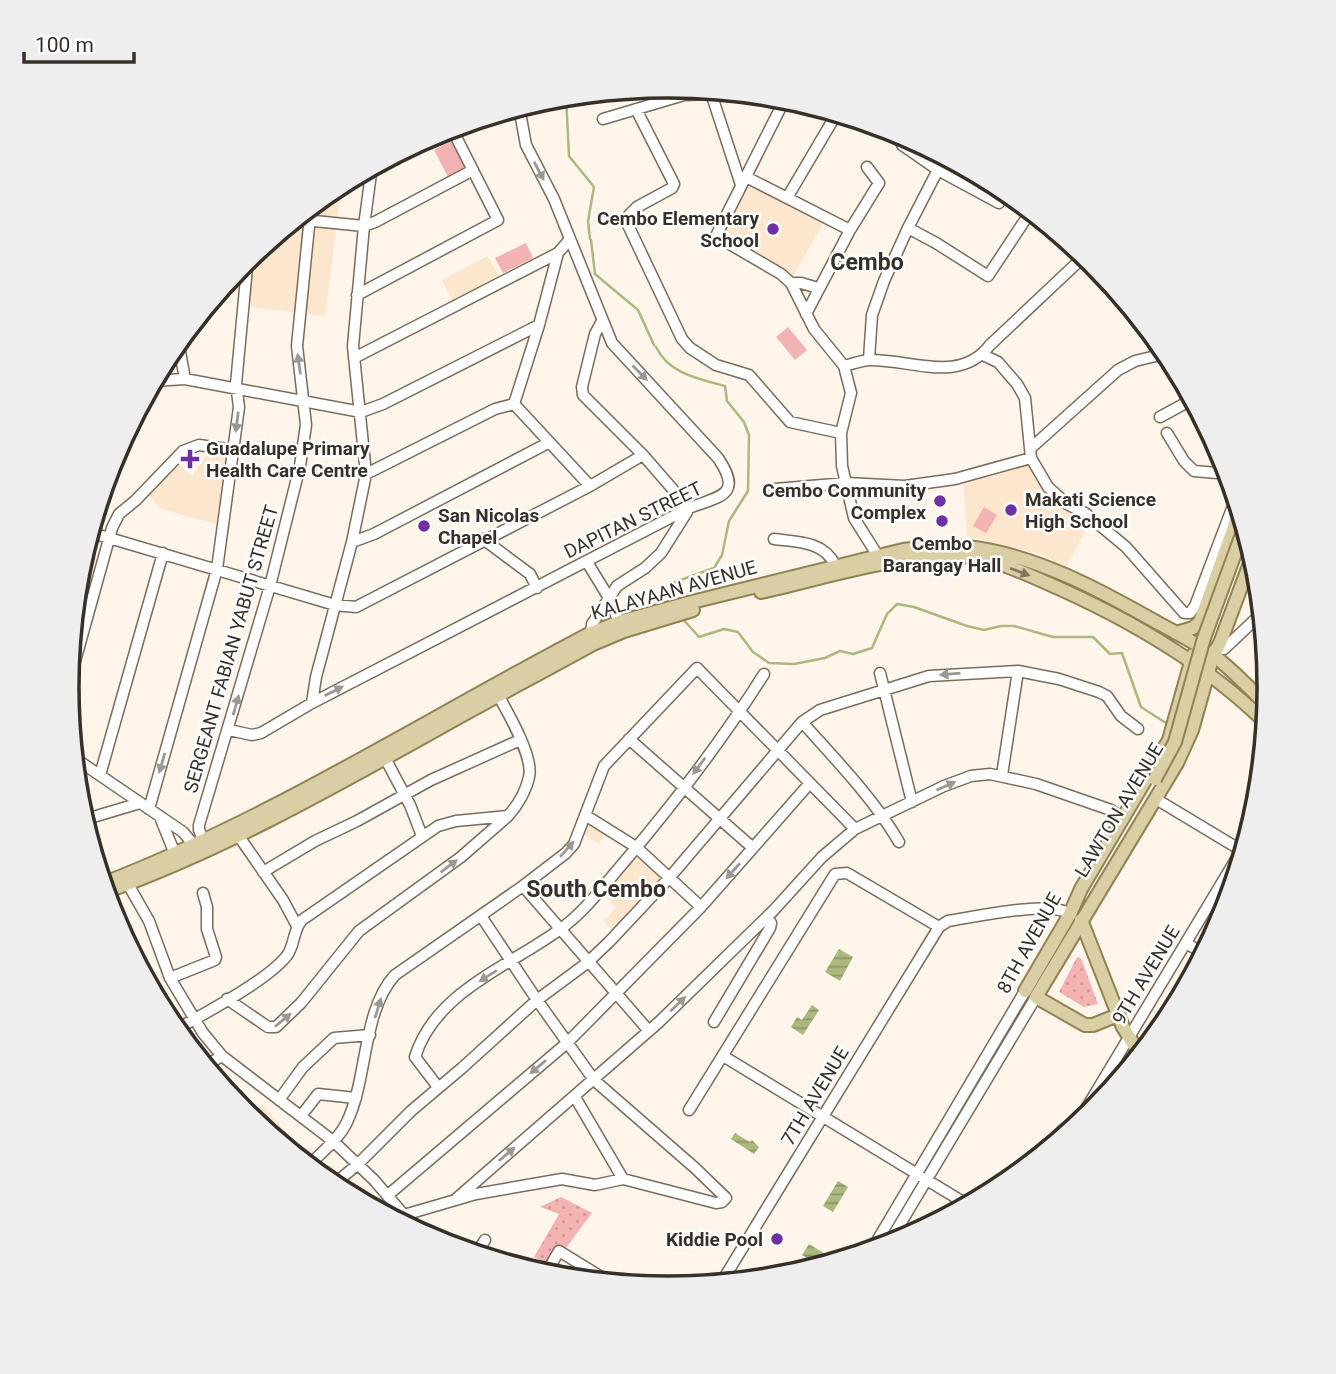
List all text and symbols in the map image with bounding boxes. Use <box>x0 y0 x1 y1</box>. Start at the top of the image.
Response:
scale bar <box>24 21 135 65</box>
text: 100 m <box>35 33 94 57</box>
one-way arrow <box>532 162 544 182</box>
place label: Cembo Elementary School <box>597 207 759 252</box>
marker: Cembo Elementary School <box>765 221 781 237</box>
district label: Cembo <box>830 249 904 276</box>
one-way arrow <box>293 353 304 375</box>
one-way arrow <box>631 364 647 381</box>
one-way arrow <box>231 411 242 433</box>
place label: Guadalupe Primary Health Care Centre <box>206 437 370 482</box>
marker: Guadalupe Primary Health Care Centre <box>180 449 200 469</box>
street label: DAPITAN STREET <box>560 477 706 563</box>
place label: Cembo Community Complex <box>762 479 926 524</box>
place label: Makati Science High School <box>1025 488 1156 533</box>
marker: Cembo Community Complex <box>932 493 948 509</box>
street label: SERGEANT FABIAN YABUT STREET <box>179 502 283 796</box>
marker: Makati Science High School <box>1003 502 1019 518</box>
place label: San Nicolas Chapel <box>438 504 539 549</box>
marker: Cembo Barangay Hall <box>934 513 950 529</box>
marker: San Nicolas Chapel <box>416 518 432 534</box>
place label: Cembo Barangay Hall <box>883 532 1001 577</box>
street label: KALAYAAN AVENUE <box>589 555 760 625</box>
one-way arrow <box>1010 566 1031 577</box>
one-way arrow <box>939 669 961 680</box>
one-way arrow <box>325 686 345 698</box>
one-way arrow <box>231 694 242 716</box>
street label: LAWTON AVENUE <box>1070 738 1168 881</box>
one-way arrow <box>156 753 166 774</box>
one-way arrow <box>692 757 707 775</box>
one-way arrow <box>935 780 956 791</box>
one-way arrow <box>559 840 575 858</box>
one-way arrow <box>439 859 458 873</box>
one-way arrow <box>725 862 741 879</box>
district label: South Cembo <box>526 876 666 903</box>
street label: 8TH AVENUE <box>992 889 1066 997</box>
street label: 9TH AVENUE <box>1107 921 1185 1029</box>
one-way arrow <box>478 970 498 983</box>
one-way arrow <box>669 996 686 1013</box>
one-way arrow <box>373 998 384 1019</box>
one-way arrow <box>275 1013 292 1028</box>
street label: 7TH AVENUE <box>776 1042 854 1150</box>
one-way arrow <box>529 1059 546 1074</box>
one-way arrow <box>498 1147 515 1162</box>
place label: Kiddie Pool <box>666 1228 763 1251</box>
marker: Kiddie Pool <box>769 1231 785 1247</box>

